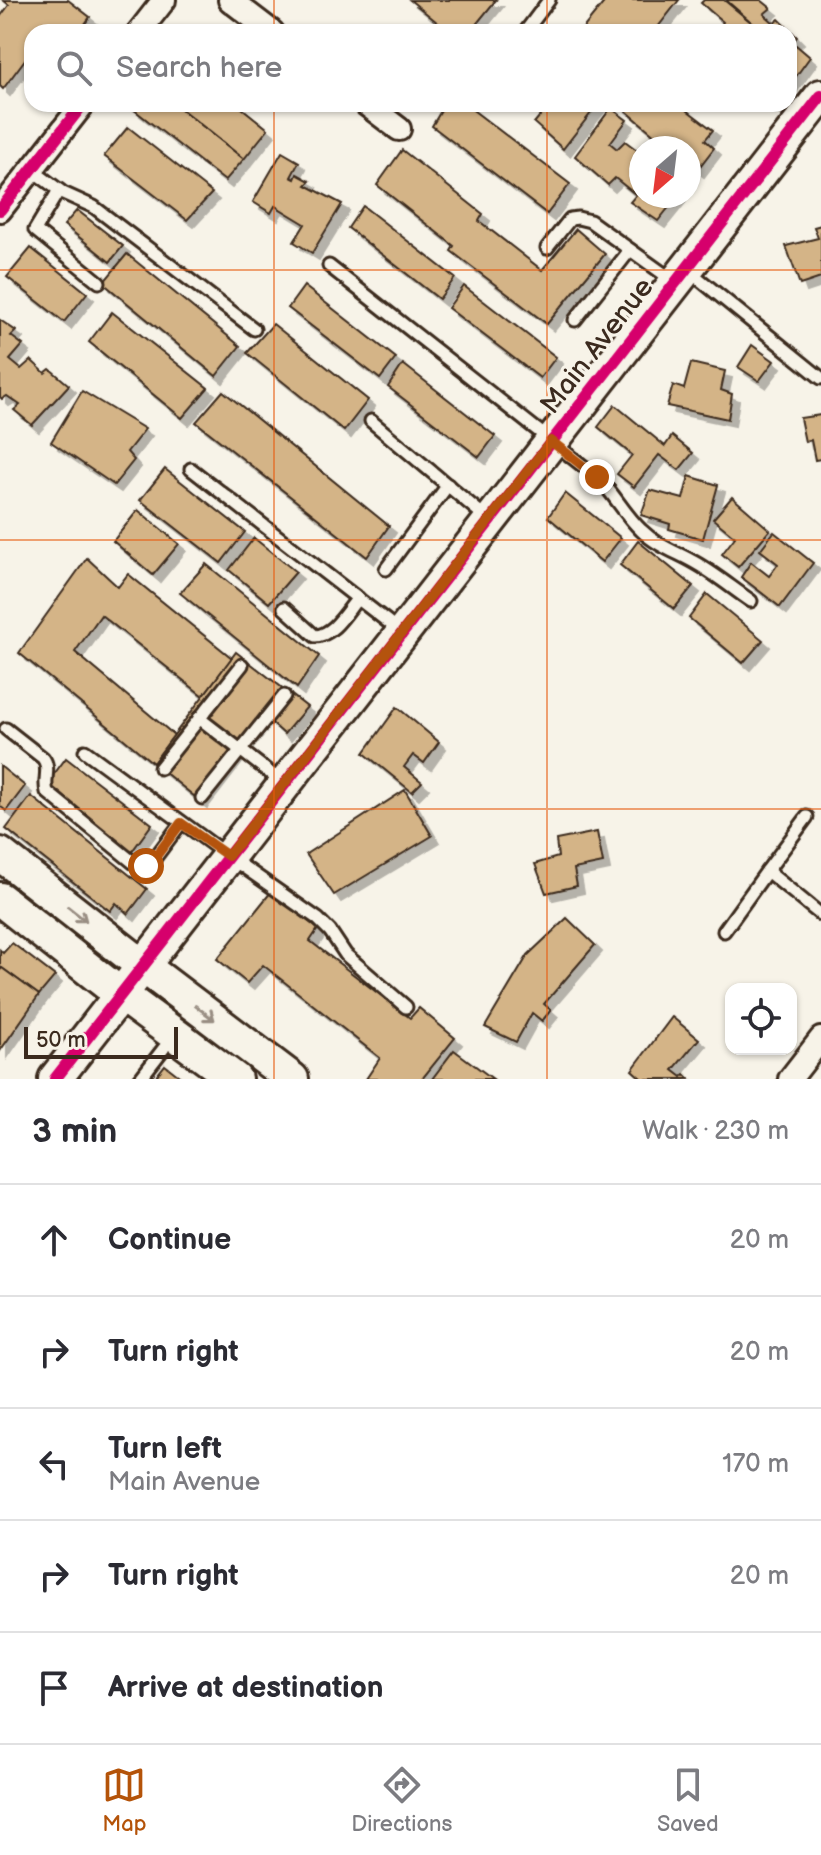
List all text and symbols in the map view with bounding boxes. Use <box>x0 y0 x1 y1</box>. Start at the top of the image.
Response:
search box <box>24 24 797 112</box>
icon: search <box>52 46 96 90</box>
text: Search here <box>116 50 282 86</box>
north arrow <box>629 136 701 208</box>
street label: Main Avenue <box>534 271 661 421</box>
route end <box>579 459 615 495</box>
route start <box>128 848 164 884</box>
one-way arrow <box>66 906 87 923</box>
map controls <box>725 983 797 1055</box>
button: locate <box>725 983 797 1055</box>
one-way arrow <box>194 1004 215 1021</box>
scale bar <box>24 1023 178 1059</box>
text: 50 m <box>36 1027 86 1054</box>
text: 3 min <box>32 1111 117 1152</box>
text: Walk · 230 m <box>642 1116 789 1147</box>
icon: ahead <box>32 1218 76 1262</box>
text: Continue <box>108 1222 231 1258</box>
text: 20 m <box>730 1225 789 1256</box>
icon: right <box>32 1330 76 1374</box>
text: Turn right <box>108 1334 239 1370</box>
text: 20 m <box>730 1337 789 1368</box>
text: Turn left <box>108 1431 222 1467</box>
icon: left <box>32 1442 76 1486</box>
text: 170 m <box>722 1449 789 1480</box>
text: Main Avenue <box>108 1467 260 1498</box>
icon: right <box>32 1554 76 1598</box>
text: Turn right <box>108 1558 239 1594</box>
text: 20 m <box>730 1561 789 1592</box>
icon: arrive <box>32 1666 76 1710</box>
text: Arrive at destination <box>108 1670 384 1706</box>
tab: Map <box>102 1763 147 1838</box>
tab: Directions <box>351 1763 452 1838</box>
tab: Saved <box>657 1763 719 1838</box>

